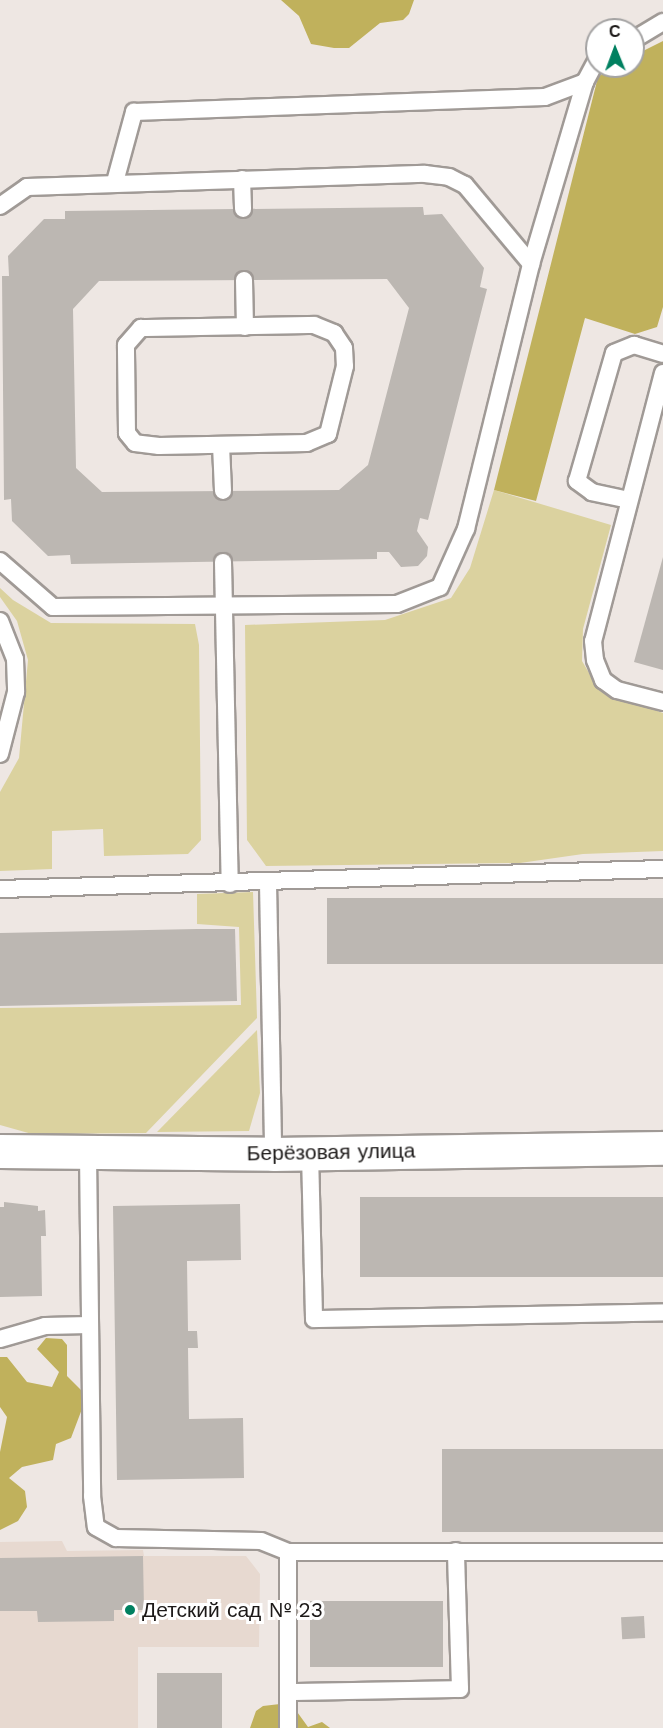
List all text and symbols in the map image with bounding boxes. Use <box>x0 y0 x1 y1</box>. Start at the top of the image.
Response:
north arrow <box>585 18 645 78</box>
text: С <box>609 22 621 41</box>
street label: Берёзовая улица <box>246 1138 416 1166</box>
place label: Детский сад № 23 <box>142 1597 323 1623</box>
marker: Детский сад № 23 <box>123 1603 137 1617</box>

